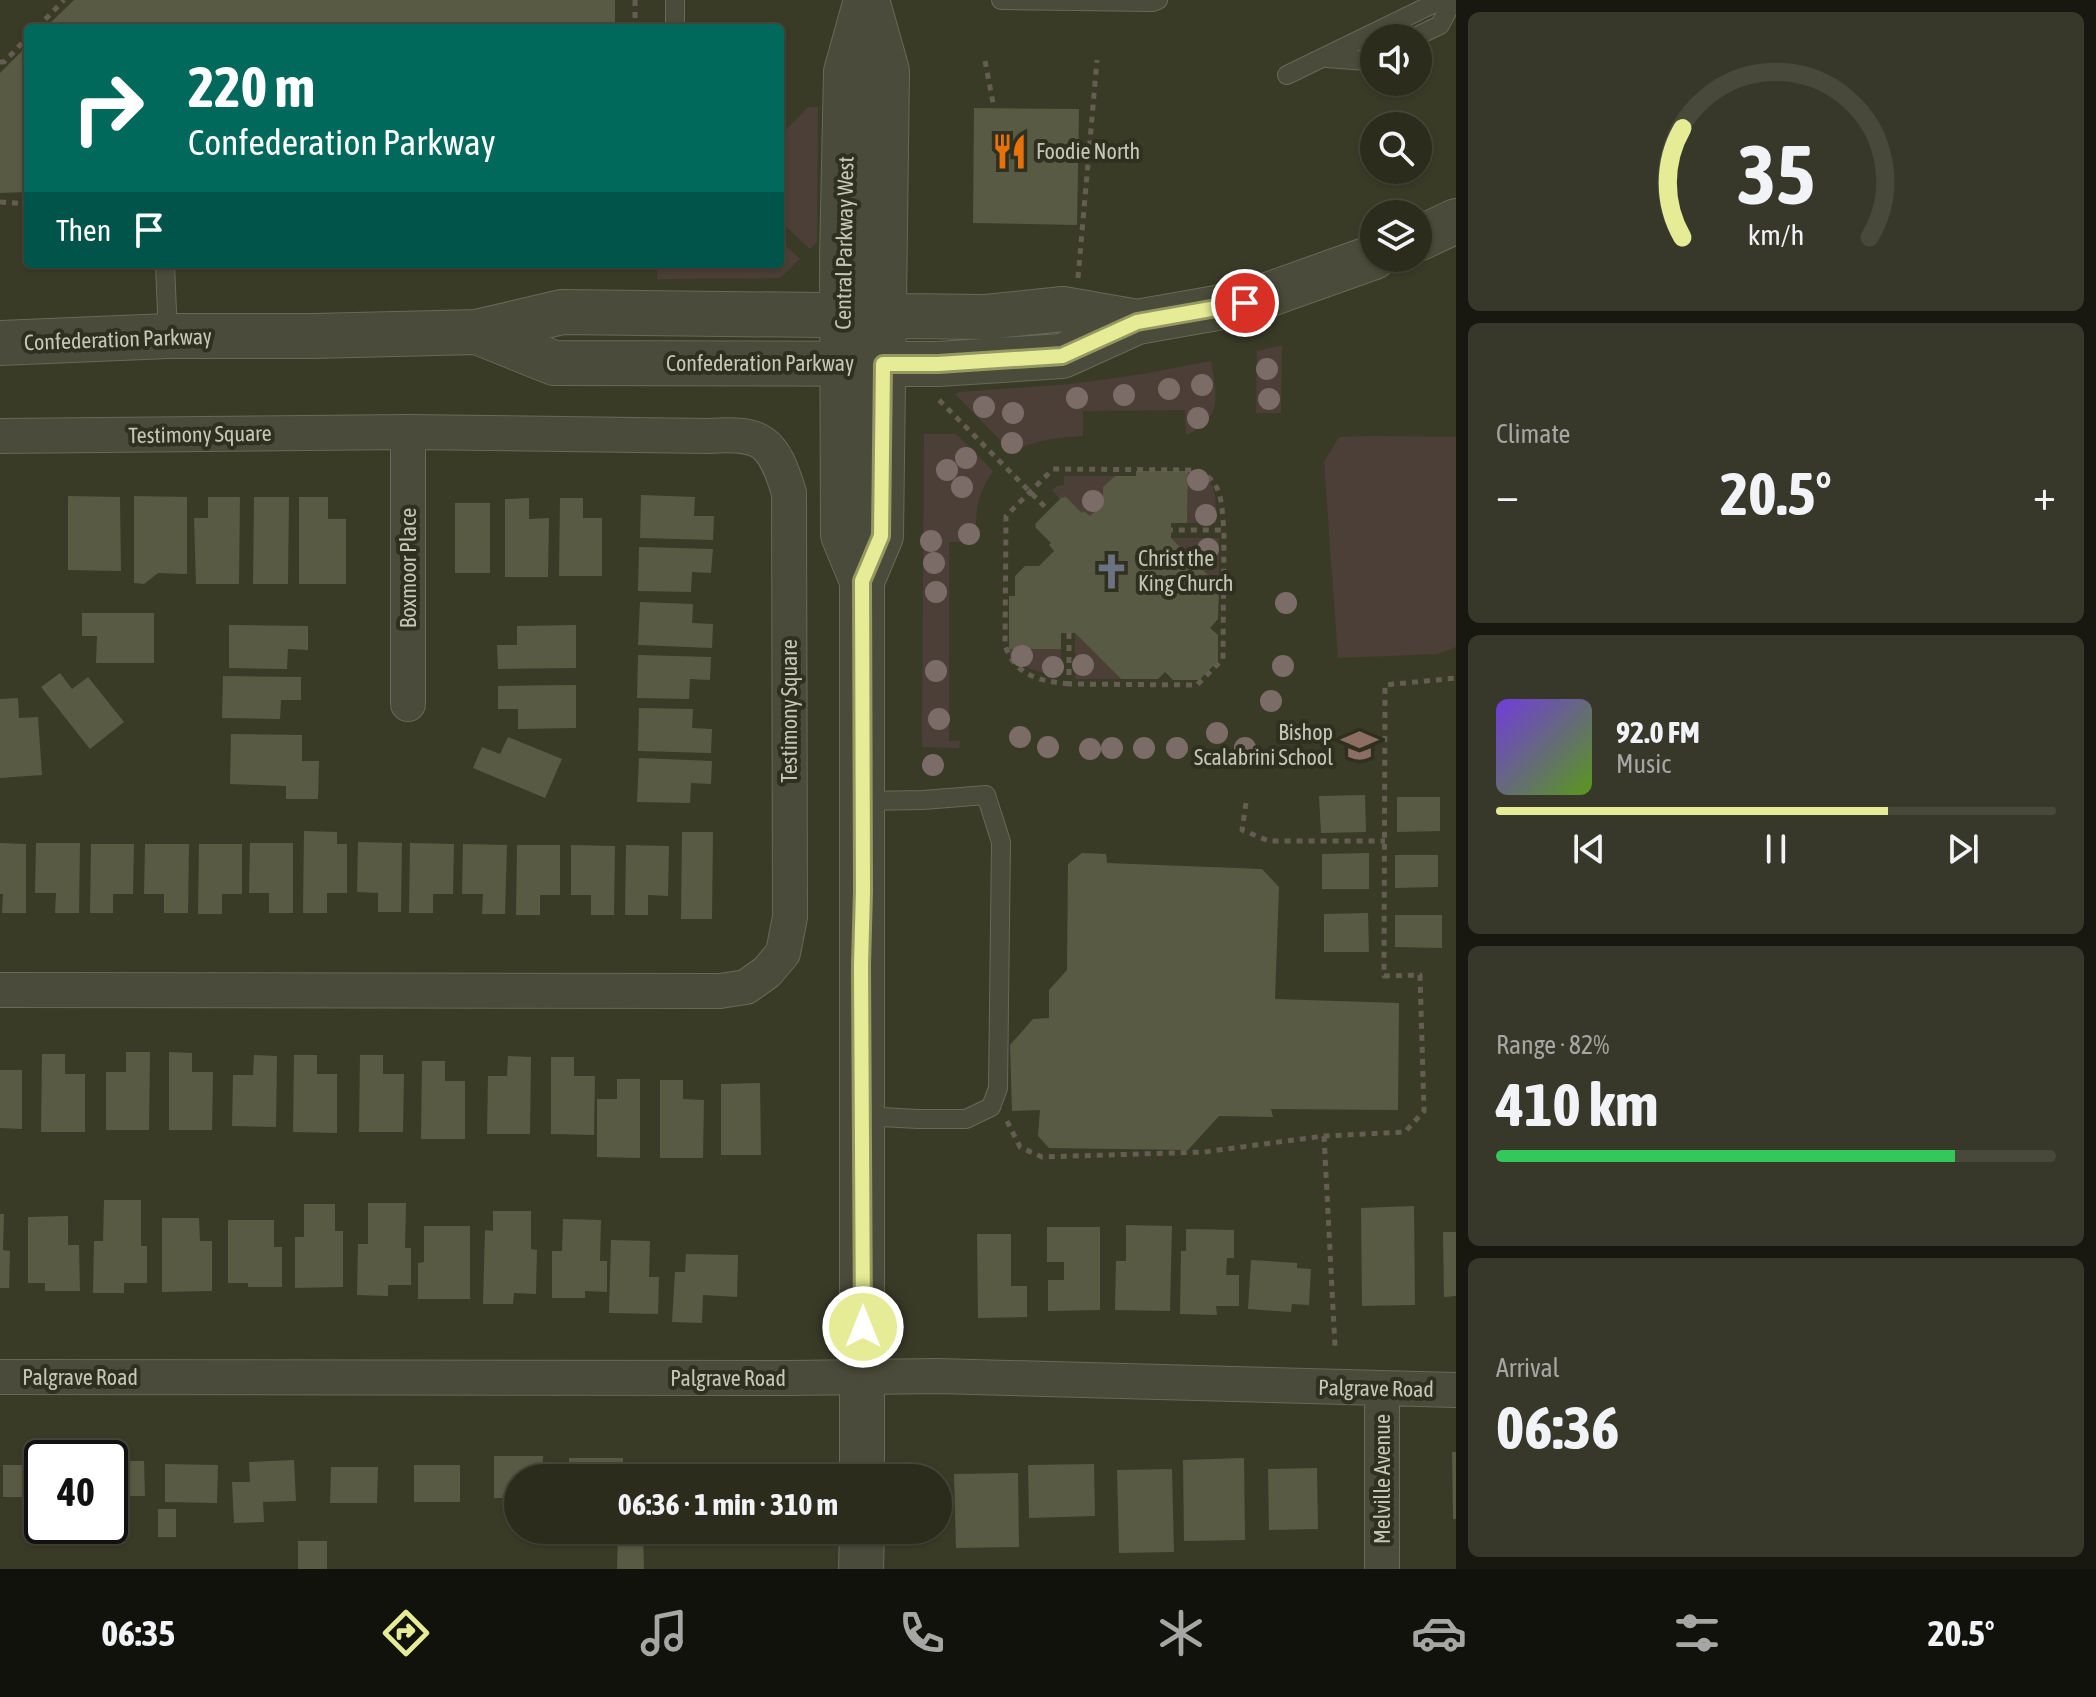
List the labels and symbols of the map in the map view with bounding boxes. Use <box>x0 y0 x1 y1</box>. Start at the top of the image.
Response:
restaurant icon: Foodie North <box>991 132 1029 170</box>
place label: Foodie North <box>1036 138 1140 164</box>
street label: Central Parkway West <box>829 156 859 330</box>
pin <box>1211 269 1279 337</box>
street label: Confederation Parkway <box>24 323 212 355</box>
street label: Confederation Parkway <box>666 350 854 376</box>
street label: Testimony Square <box>128 420 272 448</box>
street label: Boxmoor Place <box>395 508 421 628</box>
place label: Christ the King Church <box>1138 545 1233 596</box>
church icon: Christ the King Church <box>1093 552 1131 590</box>
street label: Testimony Square <box>776 639 802 783</box>
place label: Bishop Scalabrini School <box>1194 719 1333 770</box>
school or university icon: Bishop Scalabrini School <box>1340 726 1378 764</box>
position arrow <box>821 1285 905 1369</box>
street label: Palgrave Road <box>22 1364 138 1390</box>
street label: Palgrave Road <box>670 1365 786 1391</box>
street label: Palgrave Road <box>1318 1374 1434 1402</box>
street label: Melville Avenue <box>1369 1414 1395 1544</box>
speed limit sign: 40 <box>24 1440 128 1544</box>

